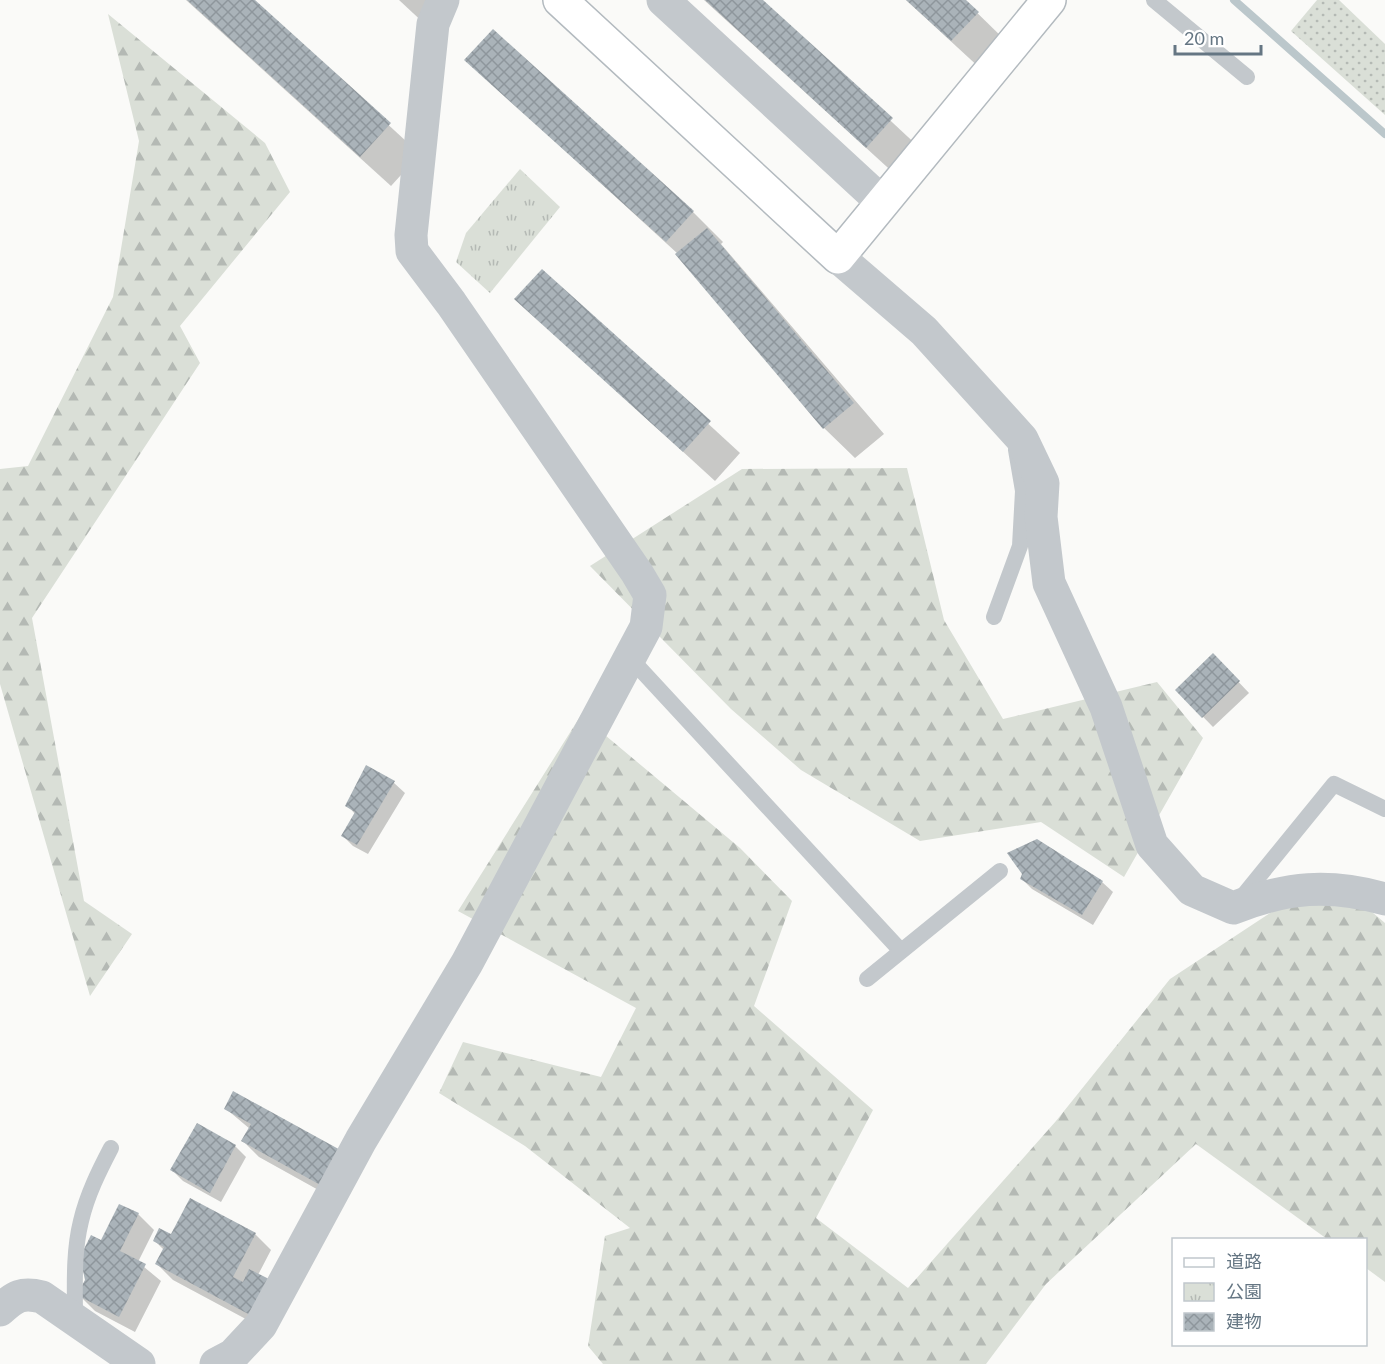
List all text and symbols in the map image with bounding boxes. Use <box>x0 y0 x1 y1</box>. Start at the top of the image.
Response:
scale bar <box>1175 18 1260 56</box>
text: 20 m <box>1184 27 1224 49</box>
legend <box>1172 1238 1367 1346</box>
text: 道路 <box>1226 1250 1262 1272</box>
text: 公園 <box>1226 1280 1262 1302</box>
text: 建物 <box>1226 1310 1262 1332</box>

